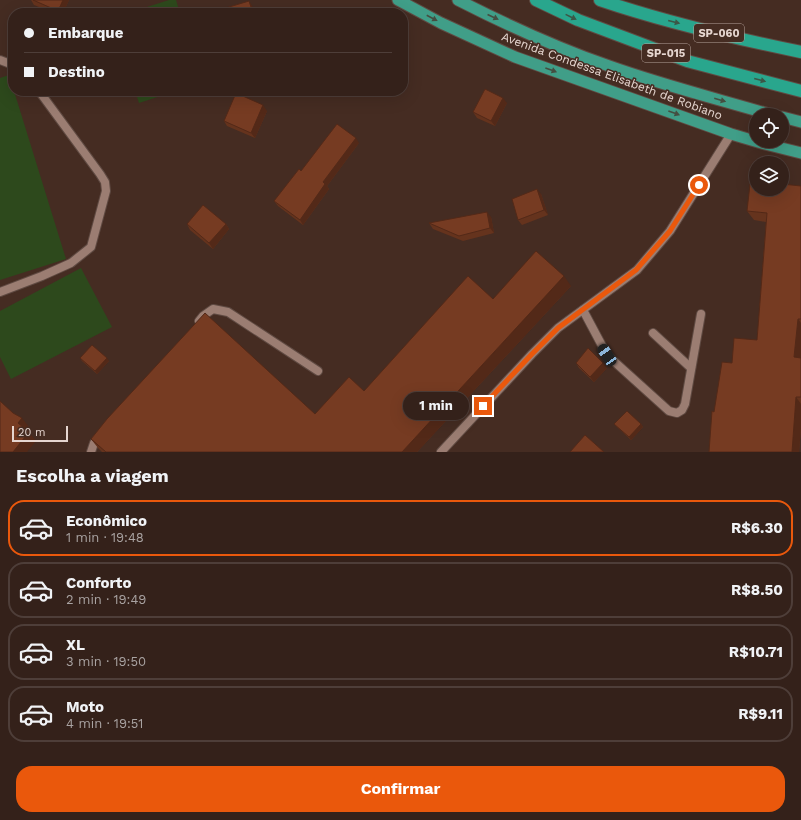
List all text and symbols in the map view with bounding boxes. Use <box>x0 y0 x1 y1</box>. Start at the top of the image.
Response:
one-way arrow <box>487 14 498 20</box>
one-way arrow <box>565 14 576 20</box>
one-way arrow <box>426 15 438 22</box>
one-way arrow <box>669 19 681 25</box>
text: Embarque <box>48 24 123 42</box>
road number: SP-060 <box>694 24 744 42</box>
street label: Avenida Condessa Elisabeth de Robiano <box>500 29 724 123</box>
road number: SP-015 <box>642 44 690 62</box>
text: Destino <box>48 63 105 81</box>
one-way arrow <box>546 67 558 73</box>
one-way arrow <box>755 77 767 83</box>
one-way arrow <box>714 97 726 103</box>
map controls <box>749 108 789 196</box>
button: locate <box>749 108 789 148</box>
one-way arrow <box>668 111 680 117</box>
button: layers <box>749 156 789 196</box>
route start <box>690 176 708 194</box>
car <box>595 342 619 368</box>
callout: 1 min <box>403 392 469 420</box>
route end <box>474 397 492 415</box>
text: 1 min <box>419 398 453 413</box>
scale bar <box>12 424 68 443</box>
text: 20 m <box>18 426 46 439</box>
text: Escolha a viagem <box>16 465 169 486</box>
icon: car <box>18 510 54 546</box>
text: Econômico <box>66 512 147 530</box>
text: R$6.30 <box>731 519 783 537</box>
text: 1 min · 19:48 <box>66 530 144 545</box>
icon: car <box>18 572 54 608</box>
text: Conforto <box>66 574 131 592</box>
text: R$8.50 <box>731 581 783 599</box>
text: 2 min · 19:49 <box>66 592 146 607</box>
icon: car <box>18 634 54 670</box>
text: XL <box>66 636 85 654</box>
text: R$10.71 <box>729 643 783 661</box>
text: 3 min · 19:50 <box>66 654 146 669</box>
icon: car <box>18 696 54 732</box>
text: Moto <box>66 698 104 716</box>
text: R$9.11 <box>738 705 783 723</box>
text: 4 min · 19:51 <box>66 716 143 731</box>
button: Confirmar <box>16 766 785 812</box>

